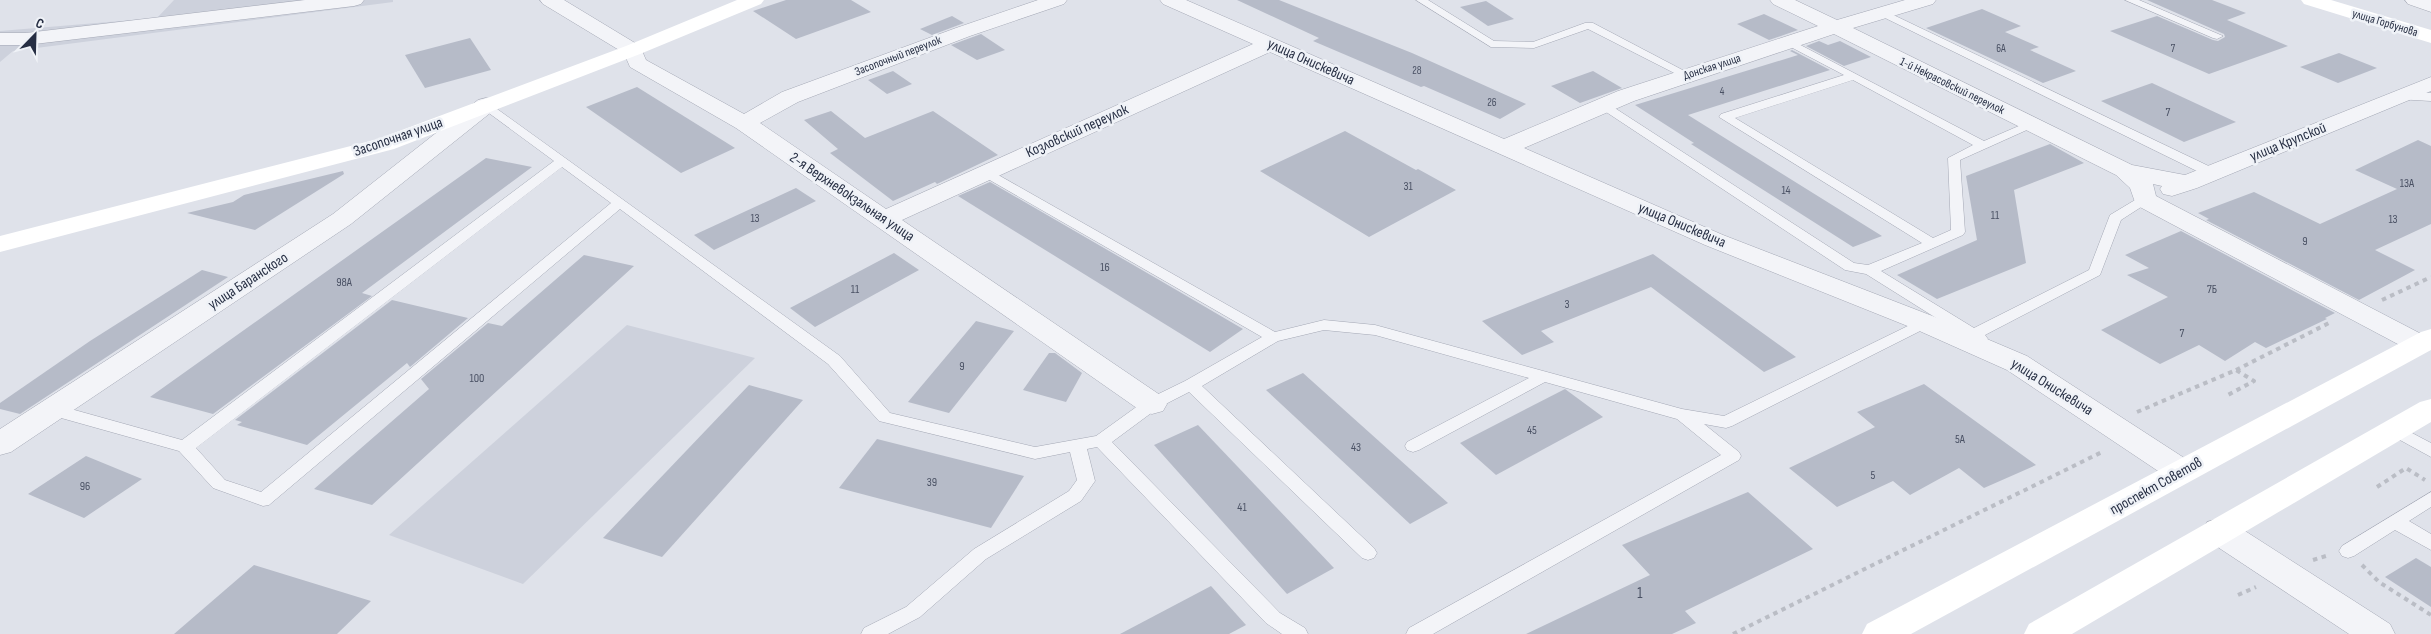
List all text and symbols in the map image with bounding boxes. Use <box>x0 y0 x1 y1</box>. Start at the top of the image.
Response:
street label: улица Горбунова <box>2350 6 2420 40</box>
north arrow <box>10 10 60 60</box>
text: С <box>33 14 47 33</box>
street label: Засопочный переулок <box>853 32 944 79</box>
street label: улица Онискевича <box>1264 34 1358 90</box>
house number: 6А <box>1996 42 2006 55</box>
house number: 7 <box>2171 42 2176 55</box>
street label: Донская улица <box>1681 51 1743 83</box>
street label: 1-й Некрасовский переулок <box>1897 54 2007 118</box>
house number: 28 <box>1412 64 1422 77</box>
house number: 4 <box>1720 85 1725 98</box>
house number: 26 <box>1487 96 1497 109</box>
street label: Козловский переулок <box>1023 100 1132 162</box>
house number: 7 <box>2166 105 2171 120</box>
street label: Засопочная улица <box>351 113 445 161</box>
street label: улица Крупской <box>2247 118 2329 166</box>
street label: 2-я Верхневокзальная улица <box>786 148 918 246</box>
house number: 13А <box>2400 176 2415 191</box>
house number: 31 <box>1403 179 1413 194</box>
house number: 14 <box>1781 183 1791 198</box>
street label: улица Онискевича <box>1635 198 1729 252</box>
house number: 11 <box>1991 208 2000 223</box>
house number: 13 <box>750 211 760 226</box>
house number: 13 <box>2388 212 2398 227</box>
house number: 9 <box>2302 234 2308 249</box>
street label: улица Баранского <box>204 248 292 314</box>
house number: 16 <box>1100 260 1110 275</box>
house number: 98А <box>336 275 353 290</box>
house number: 11 <box>851 282 860 297</box>
house number: 7Б <box>2207 282 2217 297</box>
house number: 3 <box>1564 297 1570 312</box>
house number: 7 <box>2180 326 2185 341</box>
street label: улица Онискевича <box>2007 354 2097 420</box>
house number: 9 <box>959 359 965 374</box>
house number: 100 <box>470 371 484 386</box>
house number: 45 <box>1527 423 1537 438</box>
house number: 5А <box>1955 432 1966 447</box>
house number: 43 <box>1351 440 1361 455</box>
street label: проспект Советов <box>2107 453 2205 519</box>
house number: 5 <box>1871 468 1876 483</box>
house number: 39 <box>927 475 937 490</box>
house number: 96 <box>80 479 90 494</box>
house number: 41 <box>1237 500 1247 515</box>
house number: 1 <box>1637 584 1643 603</box>

